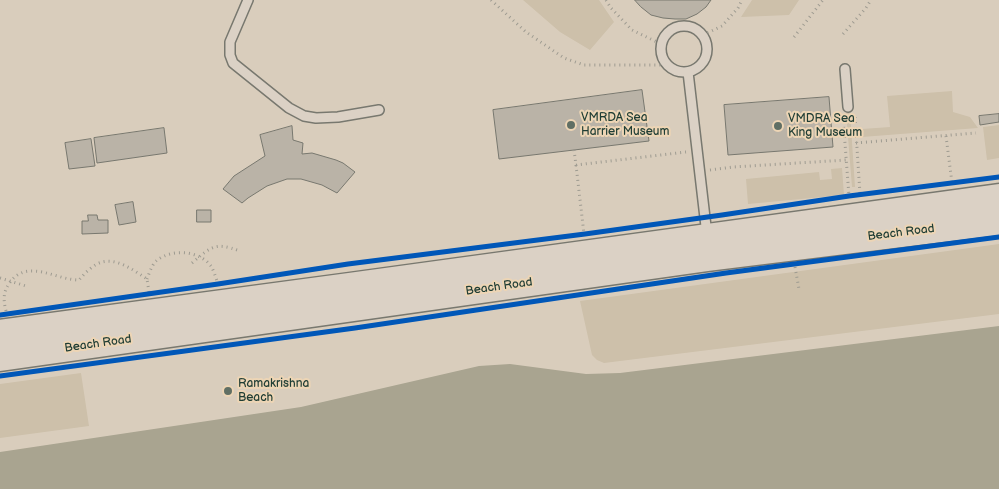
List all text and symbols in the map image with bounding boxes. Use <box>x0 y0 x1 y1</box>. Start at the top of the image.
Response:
place label: VMRDA Sea Harrier Museum <box>581 111 669 139</box>
place label: VMDRA Sea King Museum <box>788 112 862 140</box>
marker: VMRDA Sea Harrier Museum <box>565 119 577 131</box>
marker: VMDRA Sea King Museum <box>772 120 784 132</box>
street label: Beach Road <box>867 222 935 244</box>
street label: Beach Road <box>465 275 533 299</box>
street label: Beach Road <box>64 332 132 356</box>
place label: Ramakrishna Beach <box>238 377 309 405</box>
marker: Ramakrishna Beach <box>222 385 234 397</box>

